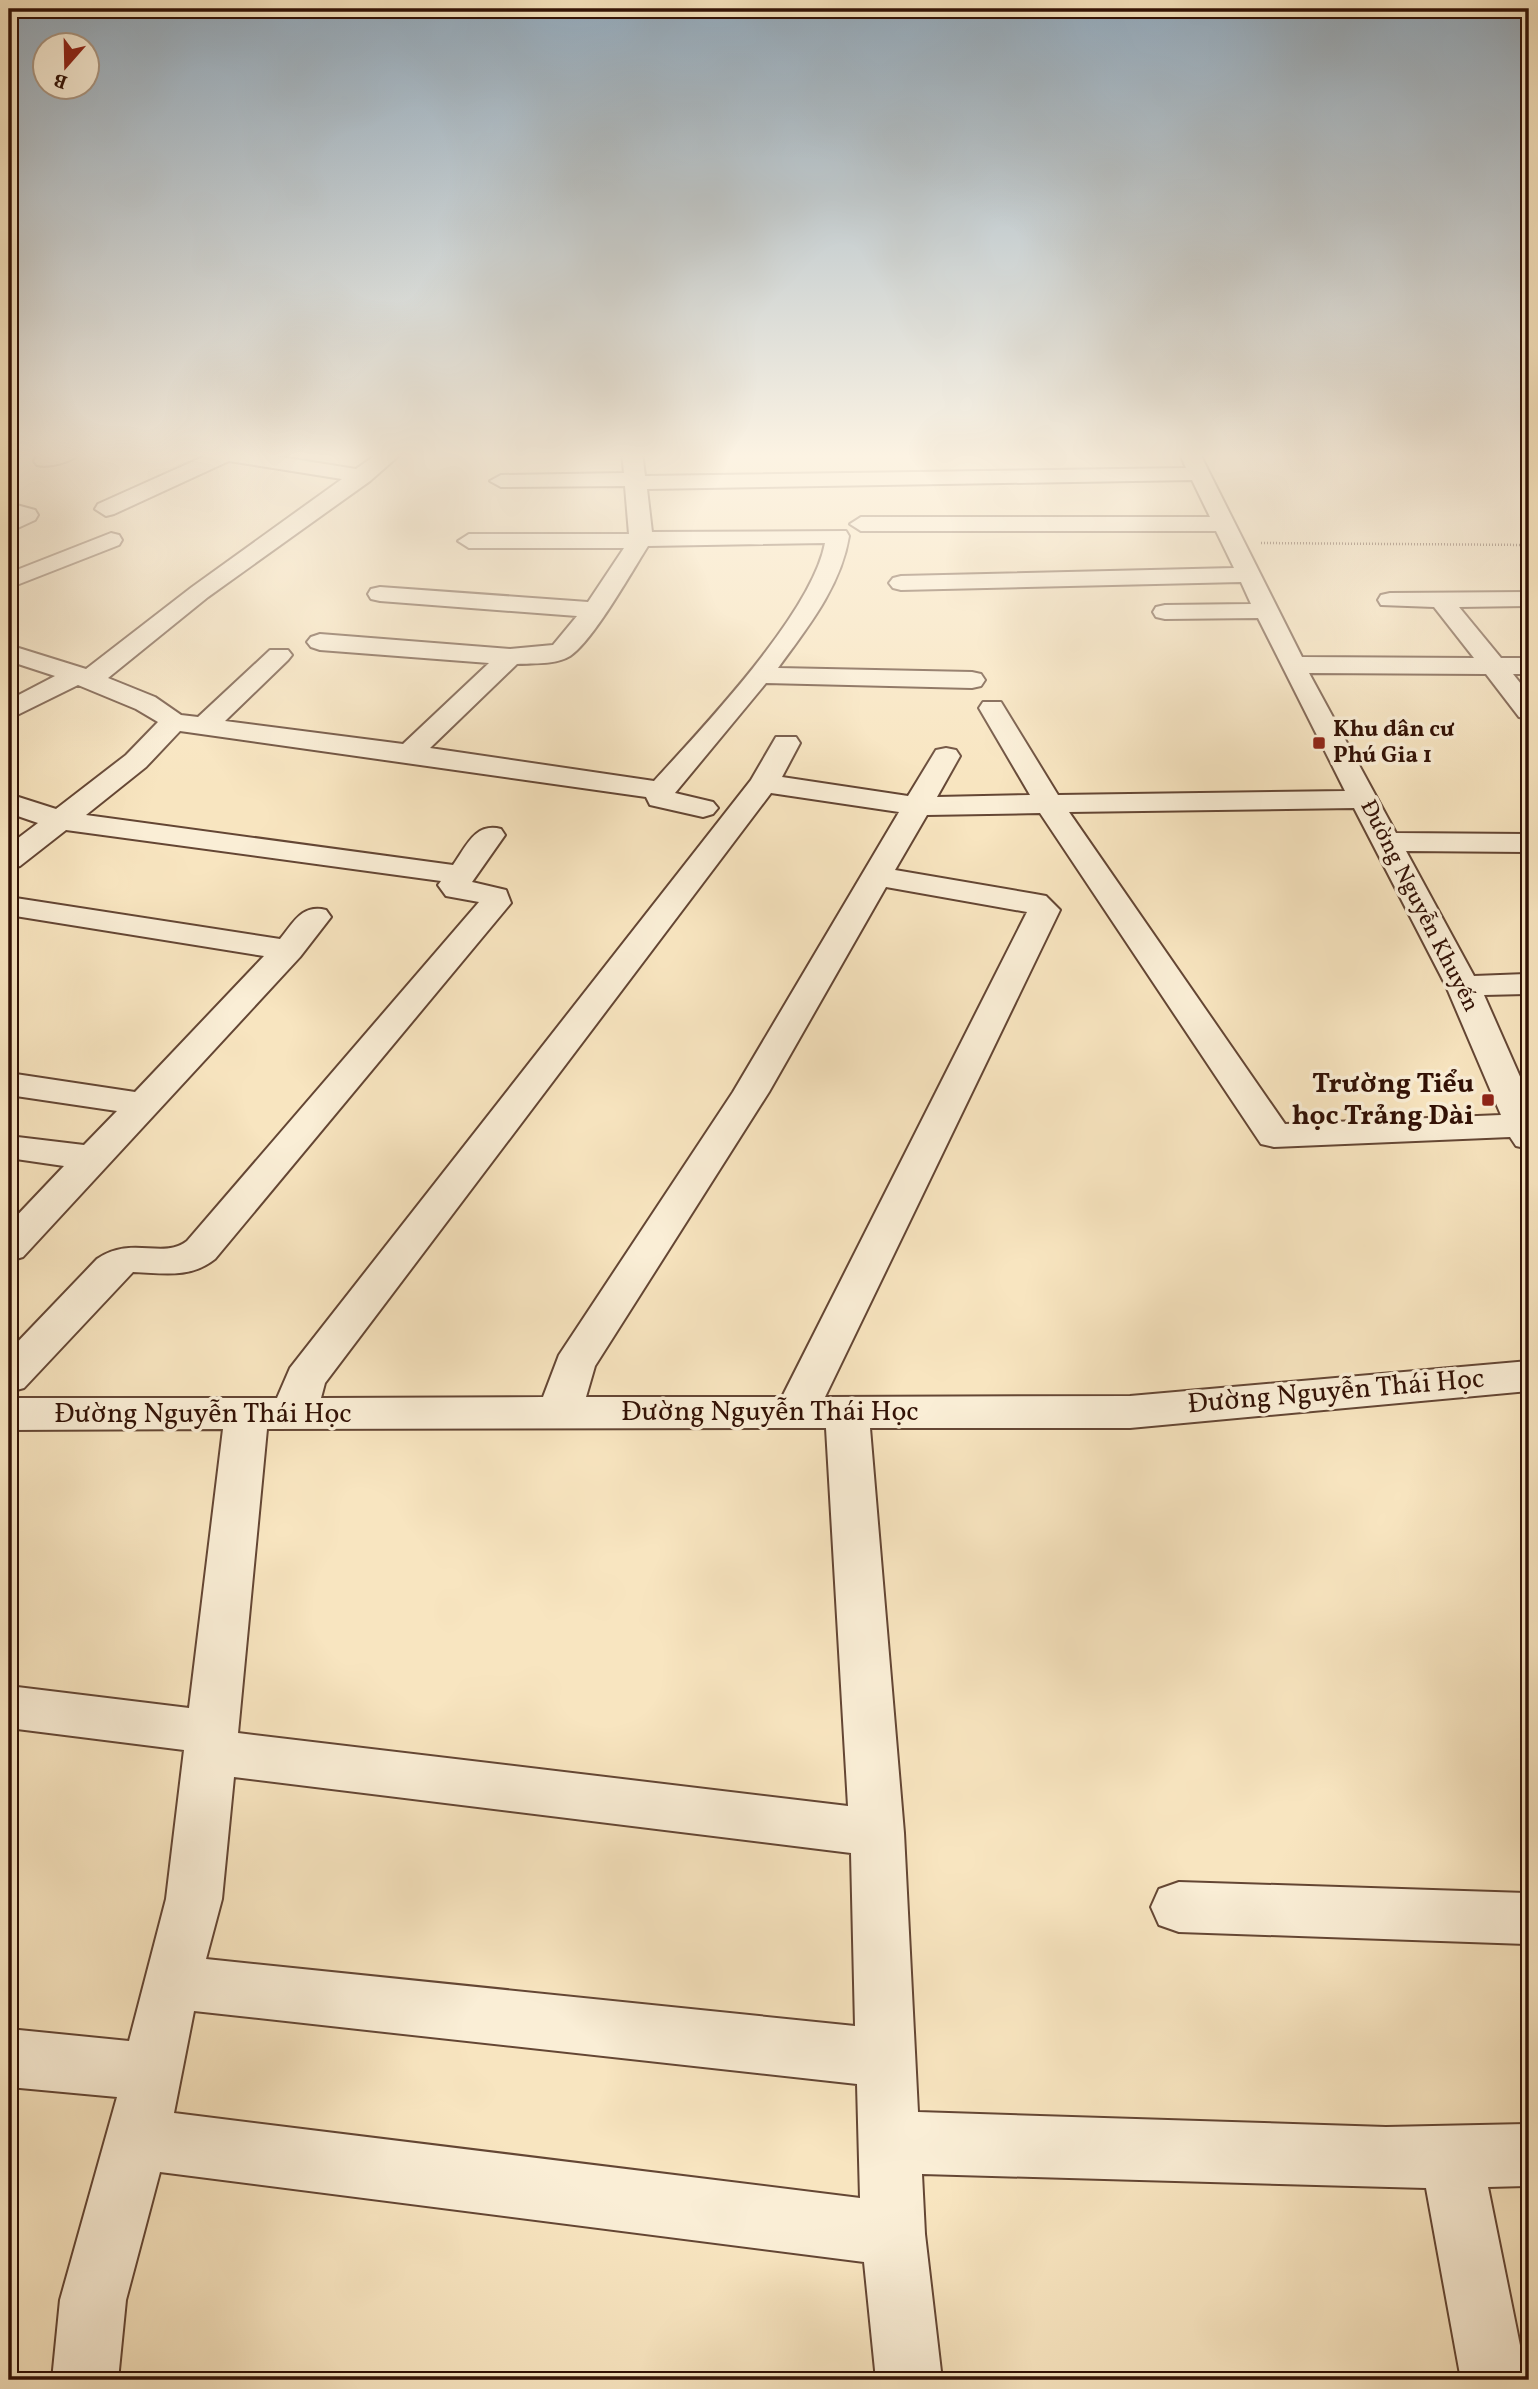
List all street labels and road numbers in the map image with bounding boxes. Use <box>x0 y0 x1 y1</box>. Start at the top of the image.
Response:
street label: Đường Nguyễn Khuyến <box>1352 794 1486 1018</box>
street label: Đường Nguyễn Thái Học <box>1186 1360 1486 1424</box>
street label: Đường Nguyễn Thái Học <box>621 1393 919 1432</box>
street label: Đường Nguyễn Thái Học <box>54 1395 352 1434</box>

